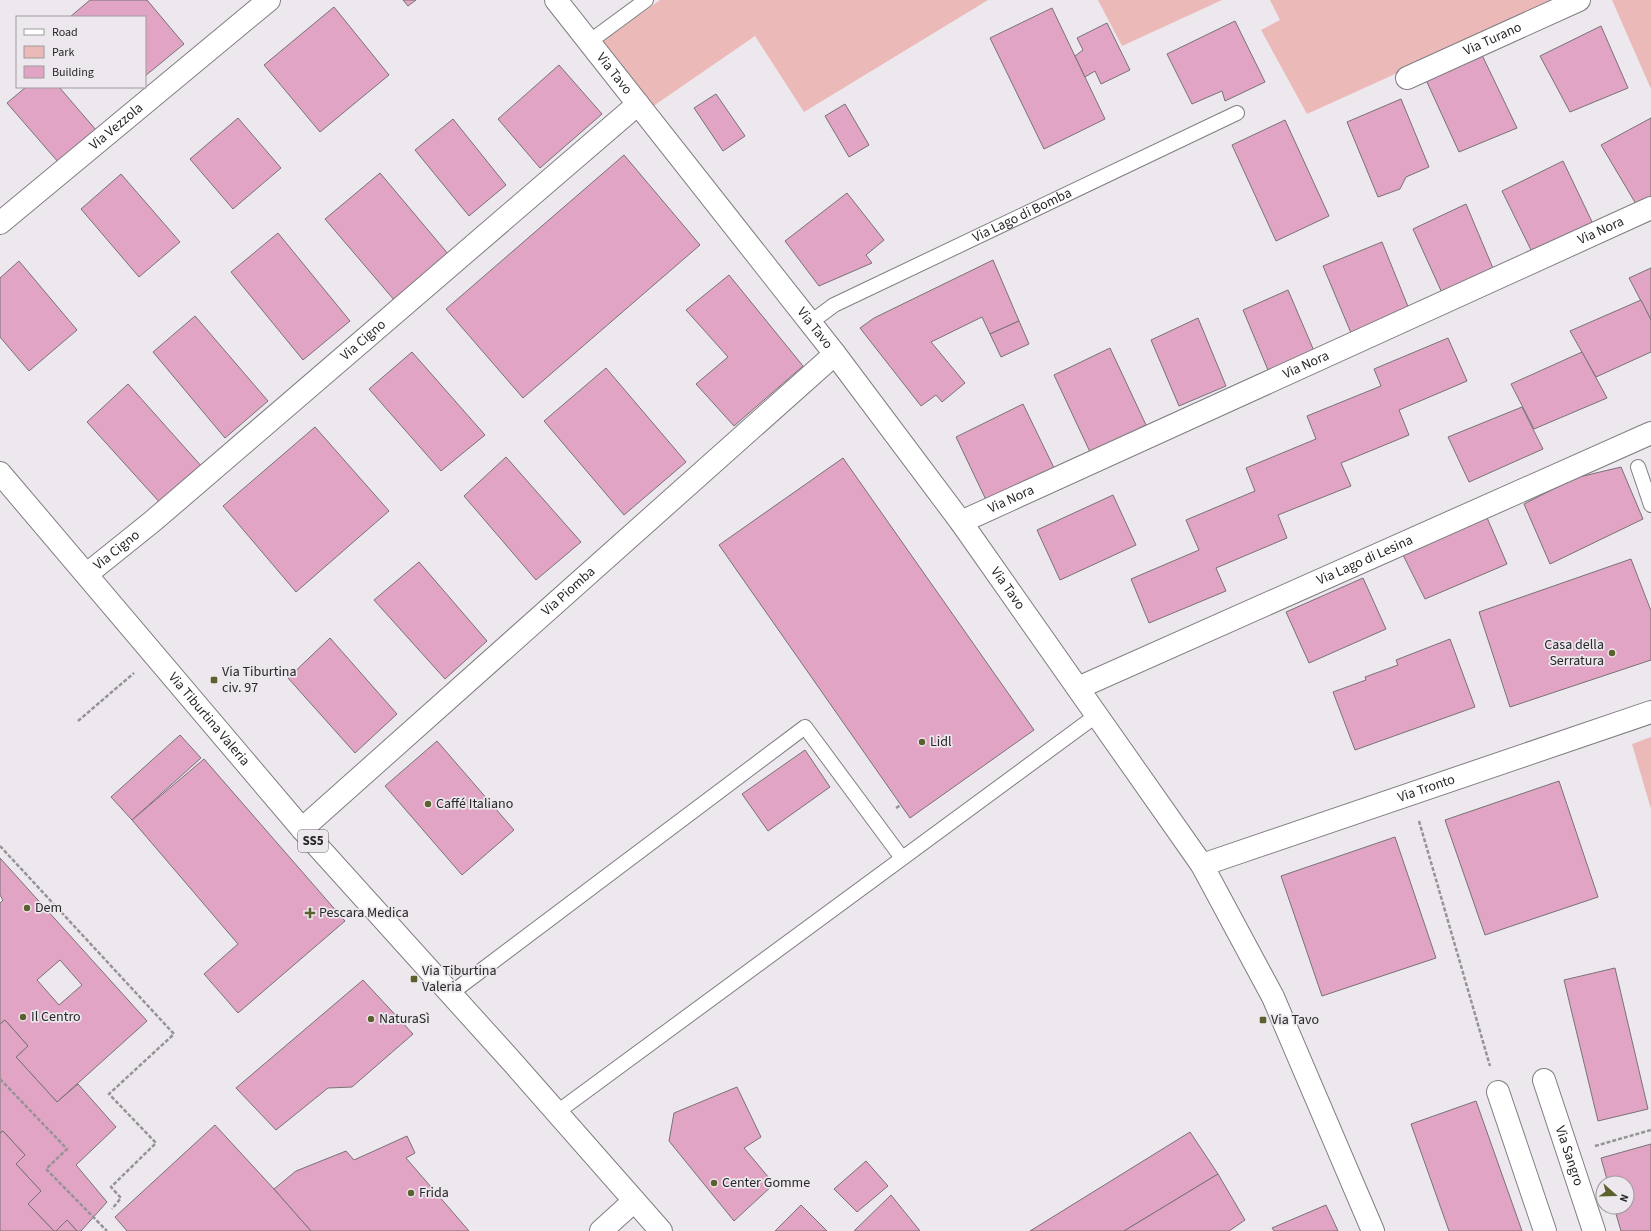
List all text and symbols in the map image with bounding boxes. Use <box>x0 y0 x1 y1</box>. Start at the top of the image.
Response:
legend <box>16 16 146 88</box>
street label: Via Turano <box>1460 17 1525 61</box>
text: Road <box>52 24 78 41</box>
text: Park <box>52 44 74 61</box>
street label: Via Tavo <box>591 49 637 99</box>
text: Building <box>52 64 94 81</box>
street label: Via Vezzola <box>85 98 147 155</box>
street label: Via Lago di Bomba <box>969 183 1075 248</box>
street label: Via Nora <box>1575 212 1627 250</box>
street label: Via Tavo <box>792 303 838 353</box>
street label: Via Cigno <box>336 315 390 365</box>
street label: Via Nora <box>1280 346 1332 384</box>
street label: Via Nora <box>985 480 1037 518</box>
street label: Via Cigno <box>89 525 144 575</box>
street label: Via Lago di Lesina <box>1314 530 1416 590</box>
street label: Via Piomba <box>537 562 600 621</box>
street label: Via Tavo <box>986 563 1030 614</box>
place label: Casa della Serratura <box>1544 635 1604 671</box>
marker: Casa della Serratura <box>1607 648 1617 658</box>
place label: Via Tiburtina civ. 97 <box>222 662 297 698</box>
street label: Via Tiburtina Valeria <box>163 668 255 771</box>
marker: Via Tiburtina civ. 97 <box>209 675 219 685</box>
place label: Lidl <box>930 732 952 752</box>
marker: Lidl <box>917 737 927 747</box>
street label: Via Tronto <box>1395 769 1458 808</box>
place label: Caffé Italiano <box>436 794 513 814</box>
marker: Caffé Italiano <box>423 799 433 809</box>
road number: SS5 <box>298 830 328 852</box>
place label: Dem <box>35 898 62 918</box>
marker: Dem <box>22 903 32 913</box>
place label: Pescara Medica <box>319 903 409 923</box>
marker: Pescara Medica <box>304 907 316 919</box>
place label: Via Tiburtina Valeria <box>422 961 497 997</box>
marker: Via Tiburtina Valeria <box>409 974 419 984</box>
place label: Il Centro <box>31 1007 81 1027</box>
place label: NaturaSì <box>379 1009 430 1029</box>
place label: Via Tavo <box>1271 1010 1319 1030</box>
marker: Il Centro <box>18 1012 28 1022</box>
marker: NaturaSì <box>366 1014 376 1024</box>
marker: Via Tavo <box>1258 1015 1268 1025</box>
street label: Via Sangro <box>1550 1123 1588 1189</box>
place label: Center Gomme <box>722 1173 810 1193</box>
north arrow <box>1595 1175 1635 1215</box>
marker: Center Gomme <box>709 1178 719 1188</box>
place label: Frida <box>419 1183 449 1203</box>
marker: Frida <box>406 1188 416 1198</box>
text: N <box>1616 1192 1632 1204</box>

